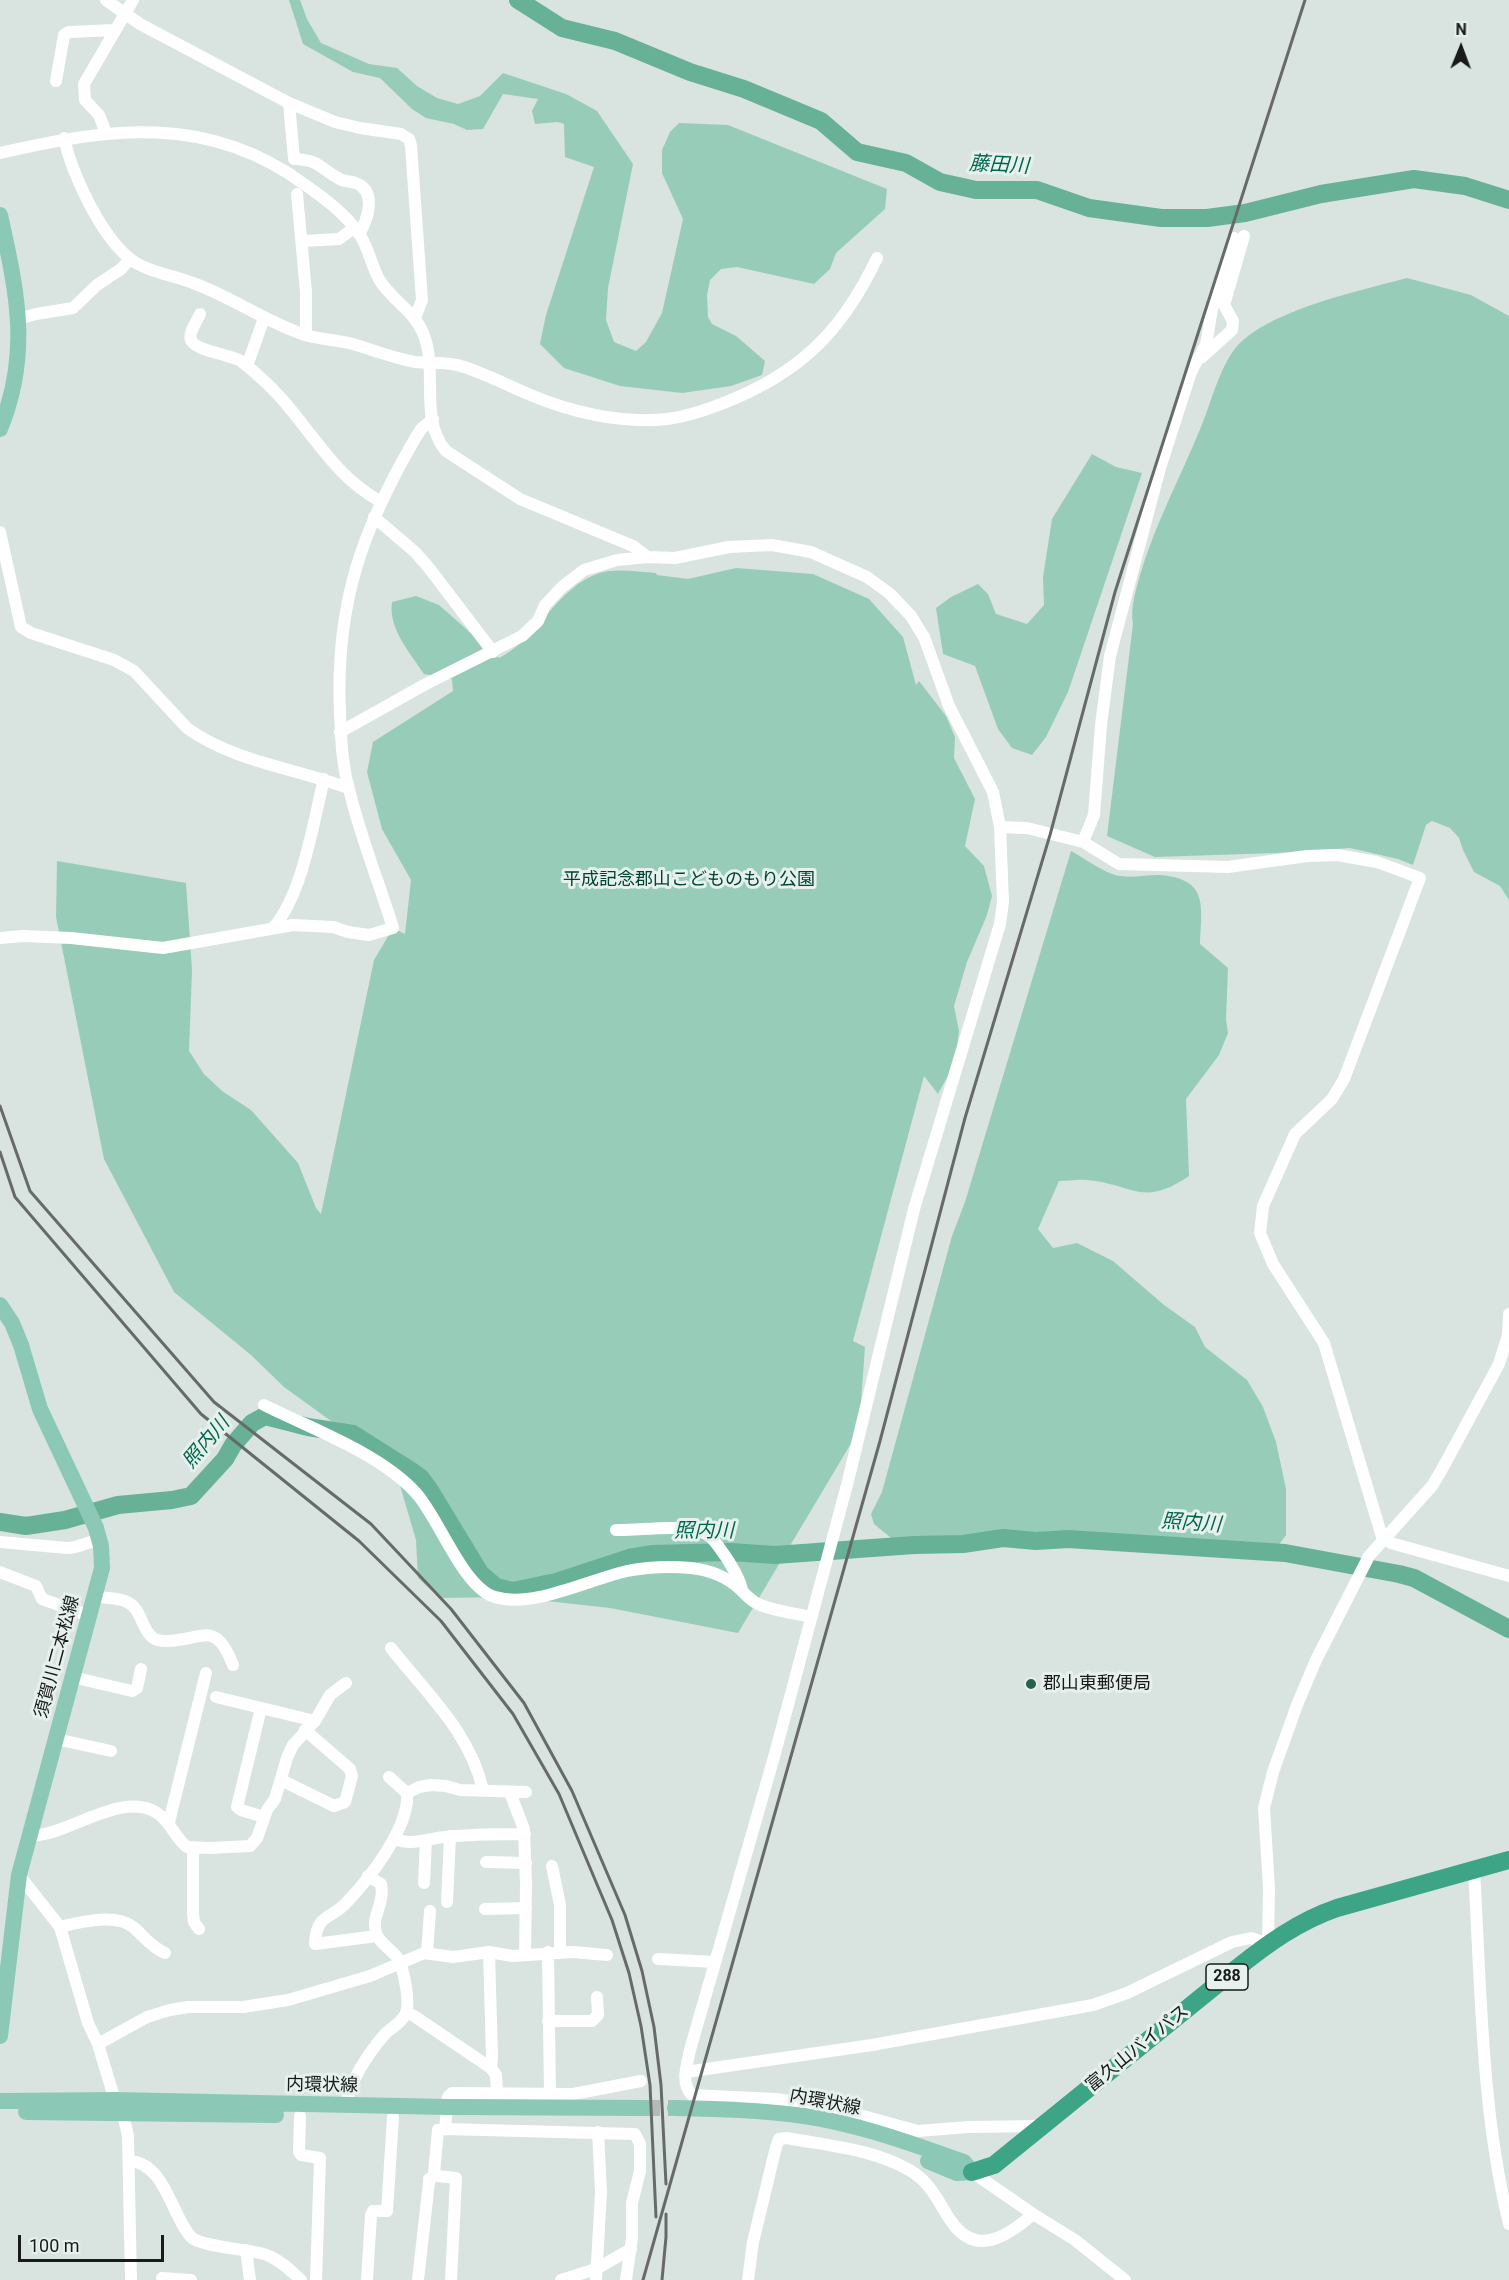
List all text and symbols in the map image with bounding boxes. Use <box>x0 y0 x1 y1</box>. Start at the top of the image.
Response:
north arrow <box>1431 18 1491 78</box>
text: N <box>1456 20 1467 39</box>
water label: 藤田川 <box>968 152 1030 180</box>
park label: 平成記念郡山こどものもり公園 <box>563 869 815 891</box>
water label: 照内川 <box>179 1412 235 1474</box>
water label: 照内川 <box>1160 1510 1222 1538</box>
water label: 照内川 <box>674 1520 734 1544</box>
street label: 須賀川二本松線 <box>31 1593 85 1721</box>
place label: 郡山東郵便局 <box>1043 1673 1151 1695</box>
marker: 郡山東郵便局 <box>1024 1677 1038 1691</box>
road number: 288 <box>1206 1964 1248 1990</box>
street label: 富久山バイパス <box>1082 2001 1194 2097</box>
street label: 内環状線 <box>286 2075 358 2097</box>
street label: 内環状線 <box>788 2086 862 2120</box>
scale bar <box>21 2223 166 2261</box>
text: 100 m <box>29 2235 80 2256</box>

